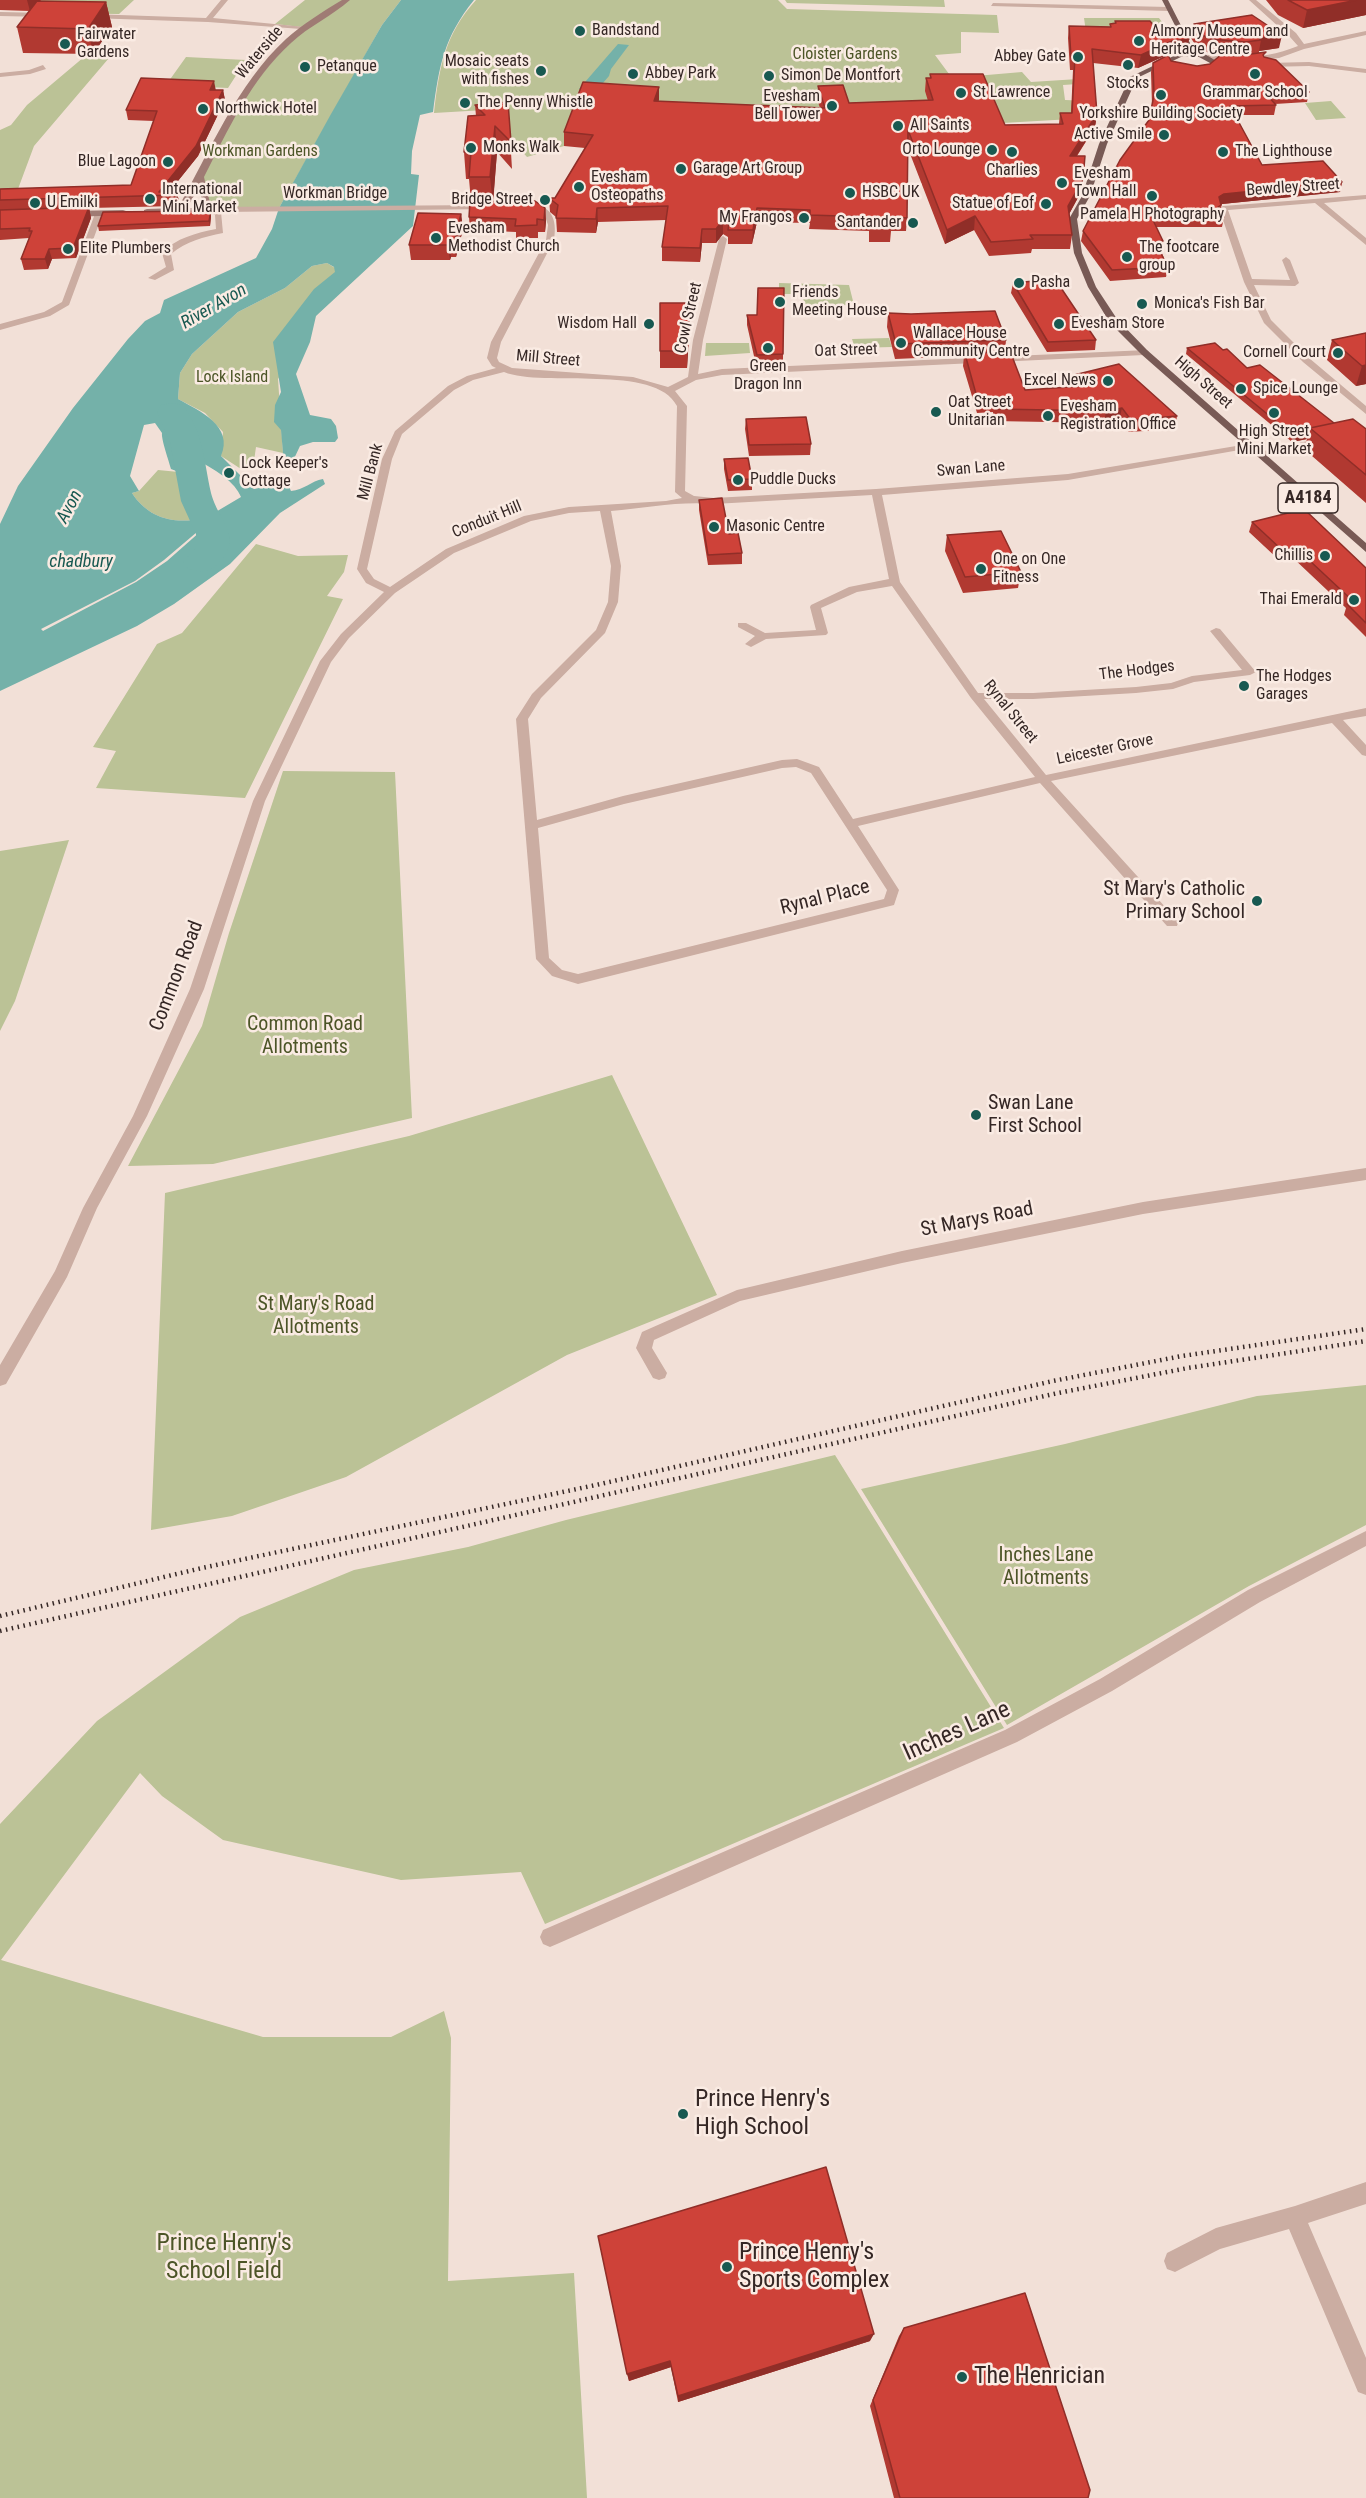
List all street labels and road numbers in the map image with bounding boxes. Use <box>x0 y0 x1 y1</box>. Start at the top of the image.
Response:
street label: Waterside <box>232 23 288 83</box>
street label: Bewdley Street <box>1246 175 1340 201</box>
street label: Workman Bridge <box>283 184 387 204</box>
street label: Cowl Street <box>672 281 706 355</box>
street label: Oat Street <box>814 340 878 362</box>
street label: Mill Street <box>515 347 581 371</box>
street label: High Street <box>1170 353 1236 413</box>
street label: Mill Bank <box>354 441 388 503</box>
street label: Swan Lane <box>936 456 1006 482</box>
road number: A4184 <box>1278 483 1338 513</box>
street label: Conduit Hill <box>449 497 525 543</box>
street label: The Hodges <box>1098 657 1176 685</box>
street label: Rynal Street <box>979 677 1041 747</box>
street label: Leicester Grove <box>1055 730 1155 770</box>
street label: Rynal Place <box>778 875 872 921</box>
street label: Common Road <box>145 918 209 1034</box>
street label: St Marys Road <box>919 1197 1035 1243</box>
street label: Inches Lane <box>899 1696 1015 1768</box>

